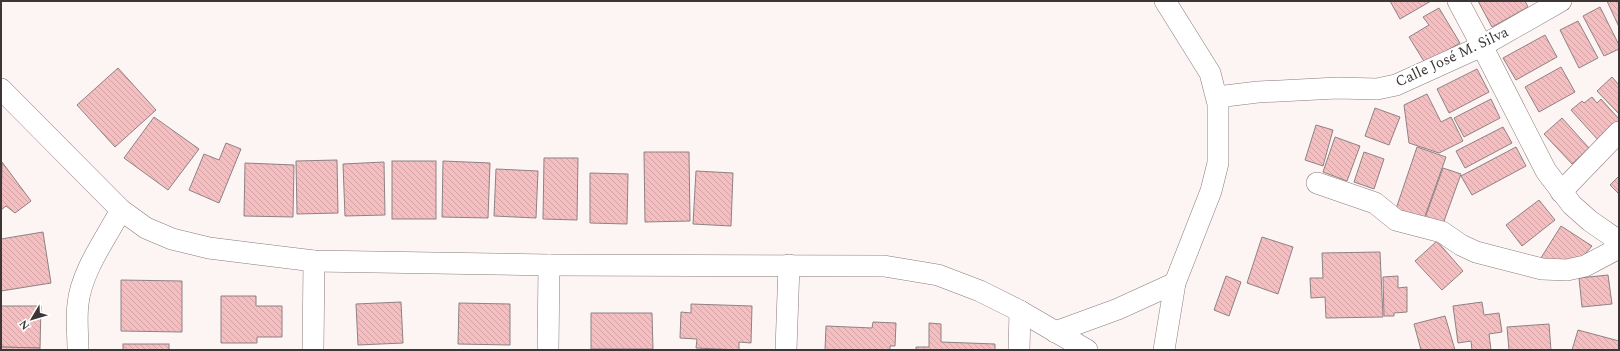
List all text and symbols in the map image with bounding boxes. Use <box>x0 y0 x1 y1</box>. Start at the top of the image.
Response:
street label: Calle José M. Silva <box>1392 20 1513 93</box>
north arrow <box>12 299 52 339</box>
text: N <box>15 316 34 334</box>

